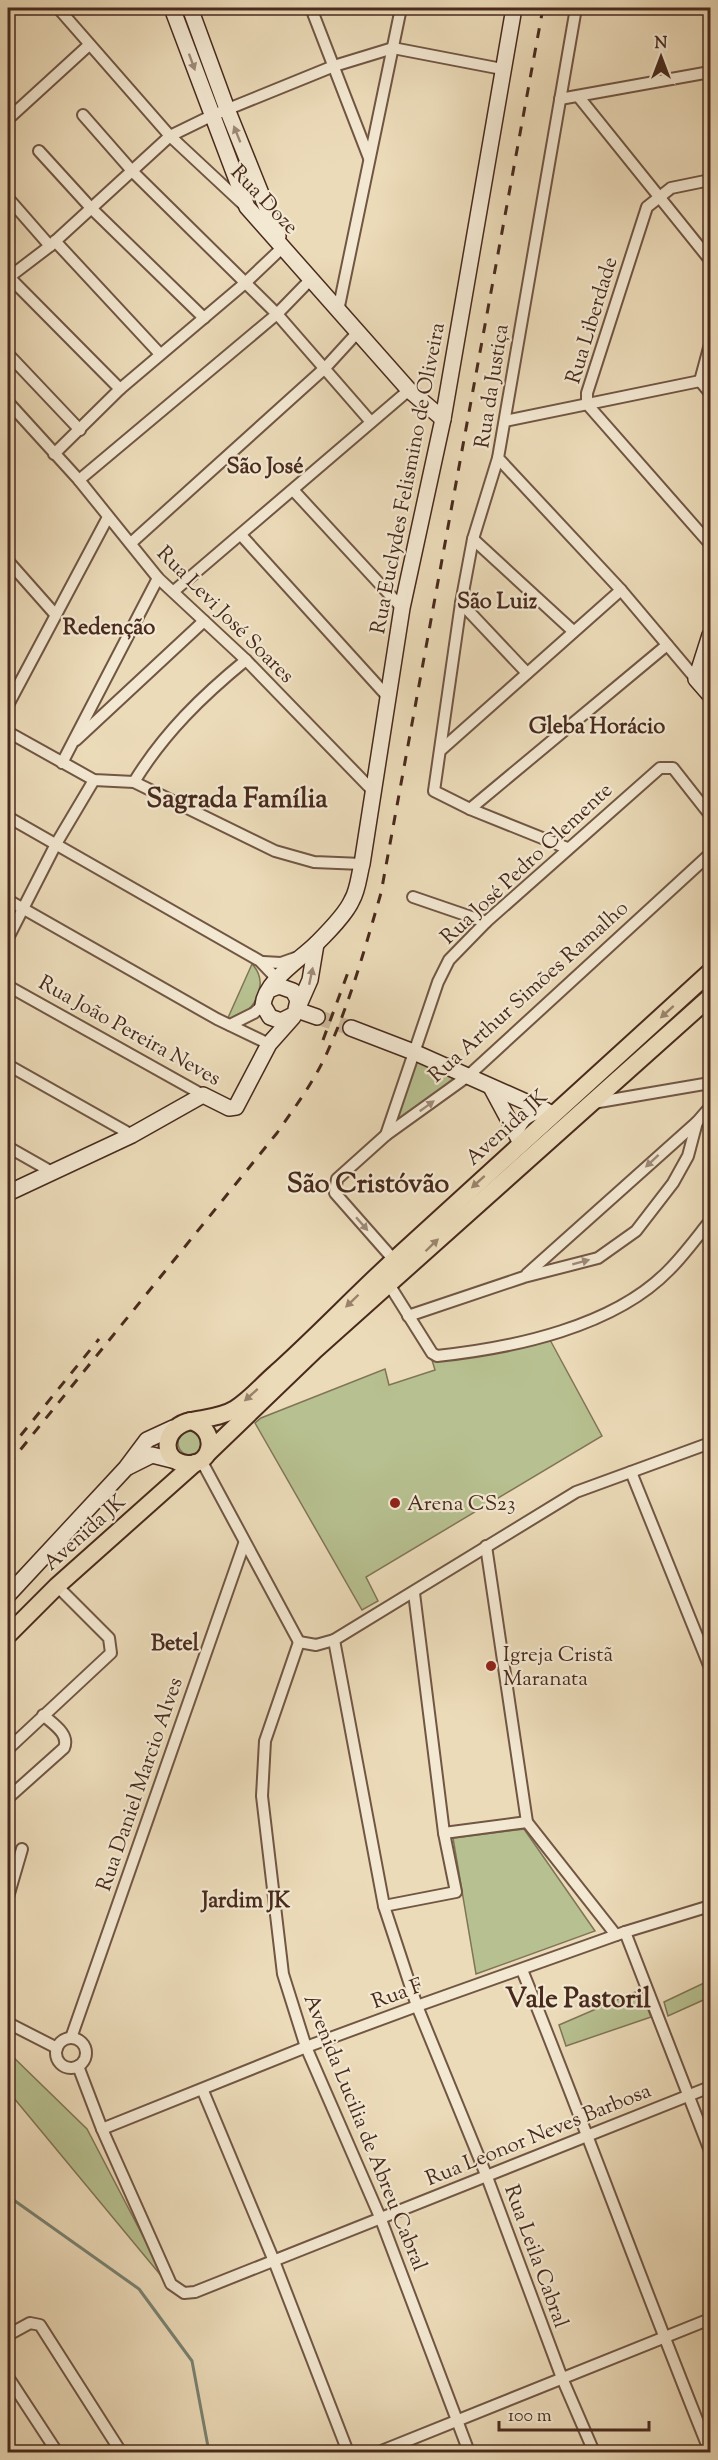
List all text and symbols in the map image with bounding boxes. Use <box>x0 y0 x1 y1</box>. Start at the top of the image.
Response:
north arrow <box>631 27 691 87</box>
text: N <box>655 33 668 56</box>
one-way arrow <box>187 54 197 72</box>
one-way arrow <box>232 125 241 143</box>
street label: Rua Doze <box>223 159 304 242</box>
street label: Rua Liberdade <box>559 254 626 388</box>
street label: Rua Euclydes Felismino de Oliveira <box>364 320 454 637</box>
street label: Rua da Justiça <box>468 322 518 451</box>
district label: São José <box>227 452 303 484</box>
street label: Rua Levi José Soares <box>149 540 300 691</box>
district label: São Luiz <box>457 587 538 619</box>
district label: Redenção <box>63 613 155 645</box>
district label: Gleba Horácio <box>529 712 665 744</box>
street label: Rua José Pedro Clemente <box>435 777 620 952</box>
district label: Sagrada Família <box>146 781 328 820</box>
street label: Rua Arthur Simões Ramalho <box>423 894 636 1091</box>
one-way arrow <box>306 966 316 985</box>
street label: Rua João Pereira Neves <box>32 969 226 1094</box>
one-way arrow <box>660 1004 674 1018</box>
street label: Avenida JK <box>460 1083 555 1174</box>
one-way arrow <box>419 1100 435 1112</box>
one-way arrow <box>646 1153 660 1167</box>
district label: São Cristóvão <box>287 1166 450 1205</box>
one-way arrow <box>471 1175 486 1188</box>
one-way arrow <box>355 1216 368 1231</box>
one-way arrow <box>425 1238 440 1252</box>
one-way arrow <box>572 1257 590 1266</box>
one-way arrow <box>345 1294 360 1308</box>
one-way arrow <box>244 1388 259 1401</box>
street label: Avenida JK <box>38 1488 133 1579</box>
place label: Arena CS23 <box>407 1490 515 1520</box>
marker: Arena CS23 <box>388 1496 402 1510</box>
district label: Betel <box>151 1629 200 1661</box>
place label: Igreja Cristã Maranata <box>503 1641 614 1695</box>
marker: Igreja Cristã Maranata <box>484 1659 498 1673</box>
street label: Rua Daniel Marcio Alves <box>90 1674 192 1896</box>
district label: Jardim JK <box>200 1886 290 1918</box>
street label: Rua F <box>368 1972 428 2018</box>
district label: Vale Pastoril <box>505 1981 651 2020</box>
street label: Avenida Lucilia de Abreu Cabral <box>295 1990 434 2276</box>
street label: Rua Leonor Neves Barbosa <box>422 2077 656 2195</box>
street label: Rua Leila Cabral <box>495 2181 575 2332</box>
scale bar <box>499 2394 649 2432</box>
text: 100 m <box>508 2404 552 2430</box>

